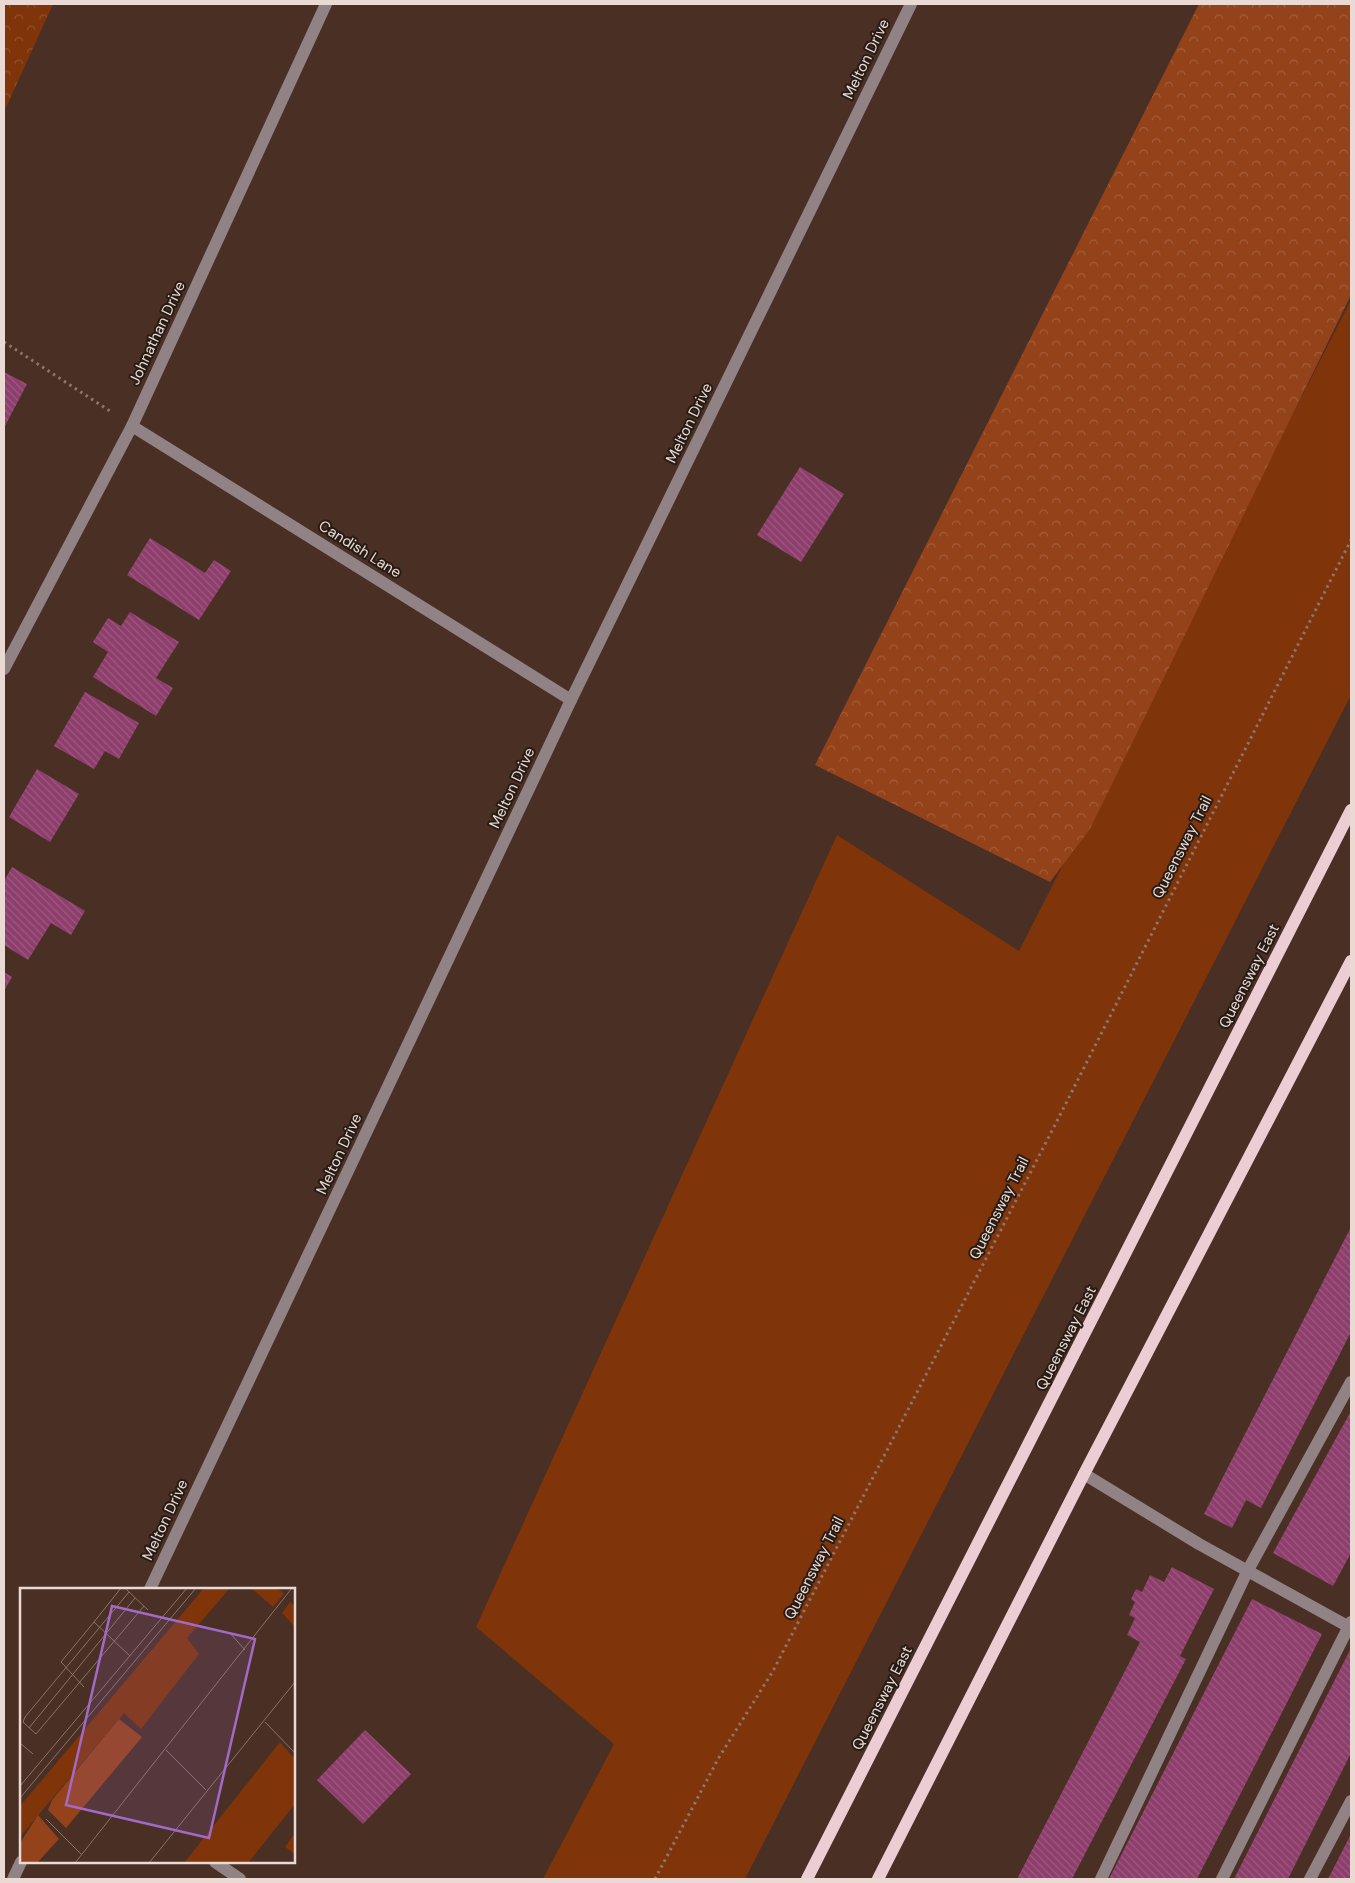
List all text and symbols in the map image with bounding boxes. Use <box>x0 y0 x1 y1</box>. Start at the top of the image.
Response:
street label: Melton Drive <box>838 15 894 103</box>
street label: Johnathan Drive <box>124 278 190 388</box>
street label: Melton Drive <box>661 379 717 467</box>
street label: Candish Lane <box>315 516 405 582</box>
street label: Melton Drive <box>485 744 539 832</box>
street label: Queensway Trail <box>1147 792 1217 902</box>
street label: Queensway East <box>1214 920 1284 1031</box>
street label: Melton Drive <box>312 1110 366 1198</box>
street label: Queensway Trail <box>964 1153 1034 1263</box>
street label: Queensway East <box>1031 1282 1101 1393</box>
street label: Melton Drive <box>138 1476 192 1564</box>
street label: Queensway Trail <box>779 1513 849 1623</box>
inset map <box>20 1588 295 1863</box>
street label: Queensway East <box>847 1642 917 1753</box>

